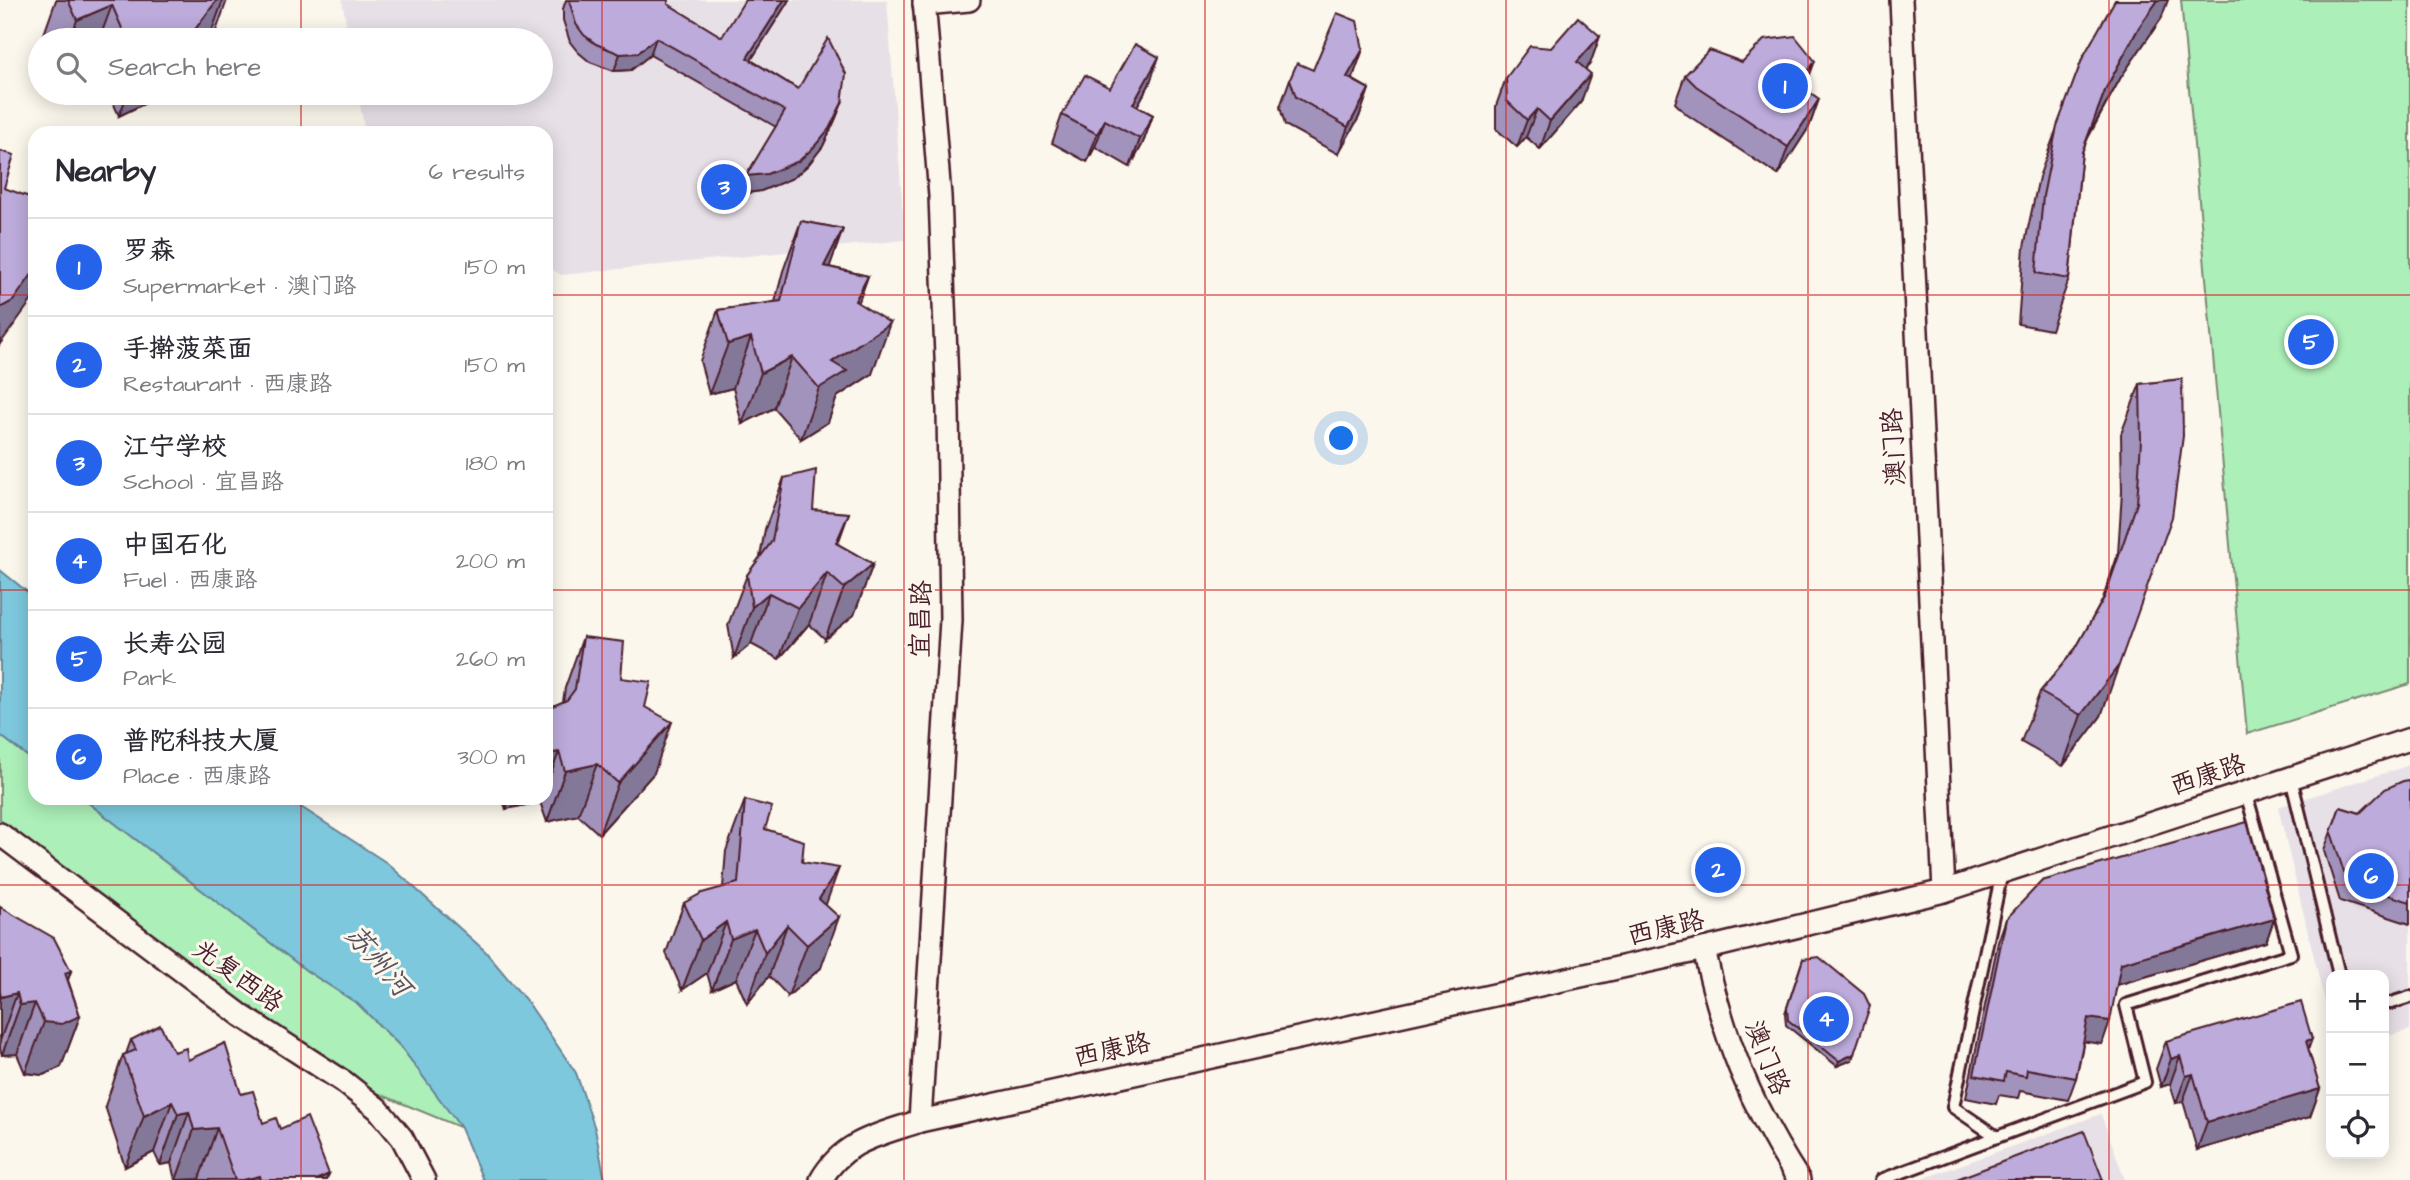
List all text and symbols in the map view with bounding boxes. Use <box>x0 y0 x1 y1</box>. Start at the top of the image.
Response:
search box <box>28 28 553 105</box>
icon: search <box>52 48 90 86</box>
text: Search here <box>108 49 261 85</box>
pin: 1 <box>1762 60 1808 112</box>
text: Nearby <box>56 151 156 193</box>
text: 6 results <box>429 156 525 188</box>
pin: 3 <box>701 161 747 213</box>
text: 罗森 <box>123 233 175 269</box>
text: 1 <box>78 251 80 283</box>
text: 150 m <box>464 251 525 283</box>
text: Supermarket · 澳门路 <box>123 270 356 302</box>
pin: 5 <box>2288 316 2334 368</box>
text: 手擀菠菜面 <box>123 331 253 367</box>
text: 2 <box>72 349 86 381</box>
text: 150 m <box>464 349 525 381</box>
text: Restaurant · 西康路 <box>123 368 332 400</box>
street label: 澳门路 <box>1874 407 1914 487</box>
your location <box>1324 421 1358 455</box>
text: 江宁学校 <box>123 429 227 465</box>
text: 3 <box>73 447 85 479</box>
text: 180 m <box>466 447 525 479</box>
text: School · 宜昌路 <box>123 466 284 498</box>
text: 中国石化 <box>123 527 227 563</box>
text: 4 <box>71 545 87 577</box>
text: 200 m <box>456 545 525 577</box>
text: Fuel · 西康路 <box>123 564 257 596</box>
street label: 宜昌路 <box>902 580 940 658</box>
text: 长寿公园 <box>123 626 227 662</box>
text: 5 <box>71 643 87 675</box>
text: 260 m <box>456 643 525 675</box>
text: Park <box>123 662 176 694</box>
text: 普陀科技大厦 <box>123 723 279 759</box>
text: 6 <box>72 741 86 773</box>
text: 300 m <box>457 741 525 773</box>
street label: 西康路 <box>2165 746 2251 804</box>
text: Place · 西康路 <box>123 760 271 792</box>
pin: 2 <box>1695 844 1741 896</box>
pin: 6 <box>2348 850 2394 902</box>
street label: 西康路 <box>1624 902 1708 954</box>
water label: 苏州河 <box>336 917 423 1009</box>
street label: 光复西路 <box>185 931 291 1021</box>
map controls <box>2326 970 2389 1159</box>
button: + <box>2326 970 2389 1033</box>
pin: 4 <box>1803 993 1849 1045</box>
street label: 澳门路 <box>1736 1015 1798 1101</box>
street label: 西康路 <box>1070 1024 1154 1076</box>
button: − <box>2326 1033 2389 1096</box>
button: locate <box>2326 1096 2389 1159</box>

